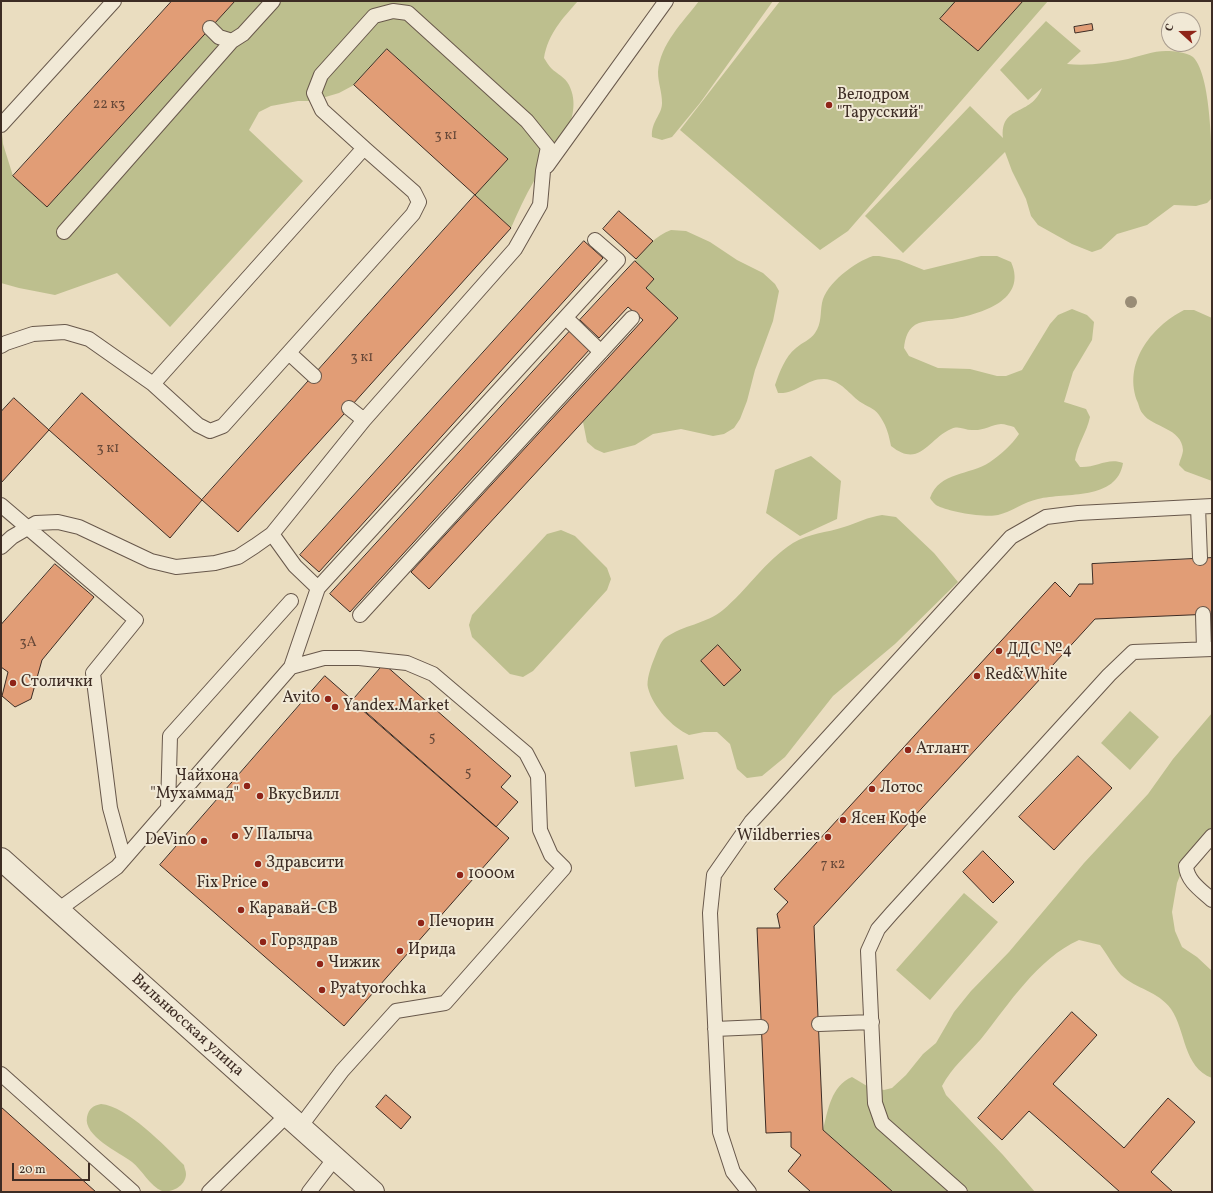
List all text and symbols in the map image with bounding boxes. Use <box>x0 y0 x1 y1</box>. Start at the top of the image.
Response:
north arrow <box>1161 12 1201 52</box>
text: С <box>1162 22 1179 34</box>
place label: Велодром "Тарусский" <box>837 86 923 124</box>
house number: 22 к3 <box>93 97 125 113</box>
marker: Велодром "Тарусский" <box>824 100 834 110</box>
house number: 3 к1 <box>435 128 457 144</box>
house number: 3 к1 <box>351 350 373 366</box>
house number: 3 к1 <box>97 441 119 457</box>
house number: 3А <box>19 635 37 651</box>
place label: ДДС №4 <box>1007 641 1072 661</box>
marker: ДДС №4 <box>994 646 1004 656</box>
place label: Red&White <box>985 666 1067 686</box>
marker: Red&White <box>972 671 982 681</box>
place label: Столички <box>21 673 93 693</box>
marker: Столички <box>8 678 18 688</box>
place label: Avito <box>282 689 320 709</box>
marker: Avito <box>323 694 333 704</box>
place label: Yandex.Market <box>343 697 450 717</box>
marker: Yandex.Market <box>330 702 340 712</box>
house number: 5 <box>429 730 435 746</box>
place label: Атлант <box>916 740 969 760</box>
marker: Атлант <box>903 745 913 755</box>
house number: 5 <box>465 765 471 781</box>
place label: Чайхона "Мухаммад" <box>150 767 239 805</box>
place label: Лотос <box>880 779 923 799</box>
marker: Чайхона "Мухаммад" <box>242 781 252 791</box>
marker: Лотос <box>867 784 877 794</box>
place label: ВкусВилл <box>268 786 339 806</box>
marker: ВкусВилл <box>255 791 265 801</box>
place label: Ясен Кофе <box>851 810 926 830</box>
marker: Ясен Кофе <box>838 815 848 825</box>
place label: У Палыча <box>243 826 313 846</box>
place label: Wildberries <box>737 827 820 847</box>
place label: DeVino <box>145 831 196 851</box>
marker: У Палыча <box>230 831 240 841</box>
marker: Wildberries <box>823 832 833 842</box>
marker: DeVino <box>199 836 209 846</box>
place label: Здравсити <box>266 854 344 874</box>
house number: 7 к2 <box>821 857 845 873</box>
marker: Здравсити <box>253 859 263 869</box>
place label: 1000м <box>468 865 515 885</box>
marker: 1000м <box>455 870 465 880</box>
place label: Fix Price <box>197 874 257 894</box>
marker: Fix Price <box>260 879 270 889</box>
place label: Каравай-СВ <box>249 900 338 920</box>
marker: Каравай-СВ <box>236 905 246 915</box>
place label: Печорин <box>429 913 494 933</box>
marker: Печорин <box>416 918 426 928</box>
place label: Горздрав <box>271 932 338 952</box>
marker: Горздрав <box>258 937 268 947</box>
place label: Ирида <box>408 941 456 961</box>
marker: Ирида <box>395 946 405 956</box>
place label: Чижик <box>328 954 380 974</box>
marker: Чижик <box>315 959 325 969</box>
street label: Вильнюсская улица <box>127 970 247 1082</box>
place label: Pyatyorochka <box>330 980 426 1000</box>
marker: Pyatyorochka <box>317 985 327 995</box>
scale bar <box>14 1155 92 1181</box>
text: 20 m <box>19 1162 46 1178</box>

